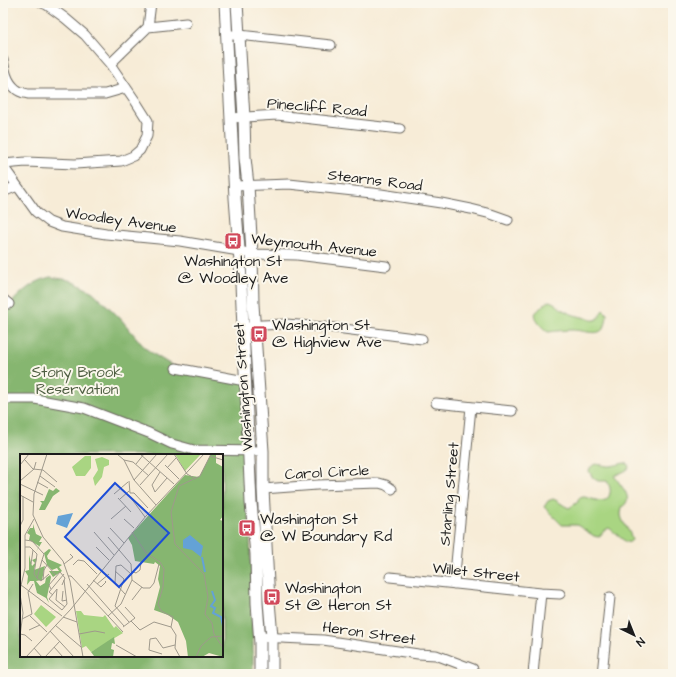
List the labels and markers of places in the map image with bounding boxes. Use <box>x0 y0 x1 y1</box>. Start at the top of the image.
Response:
bus stop icon: Washington St @ Woodley Ave <box>223 231 243 251</box>
place label: Washington St @ Woodley Ave <box>178 251 288 290</box>
place label: Washington St @ Highview Ave <box>272 315 382 354</box>
bus stop icon: Washington St @ Highview Ave <box>249 324 269 344</box>
place label: Washington St @ W Boundary Rd <box>260 509 393 548</box>
bus stop icon: Washington St @ W Boundary Rd <box>237 518 257 538</box>
place label: Washington St @ Heron St <box>285 578 391 616</box>
bus stop icon: Washington St @ Heron St <box>262 587 282 607</box>

